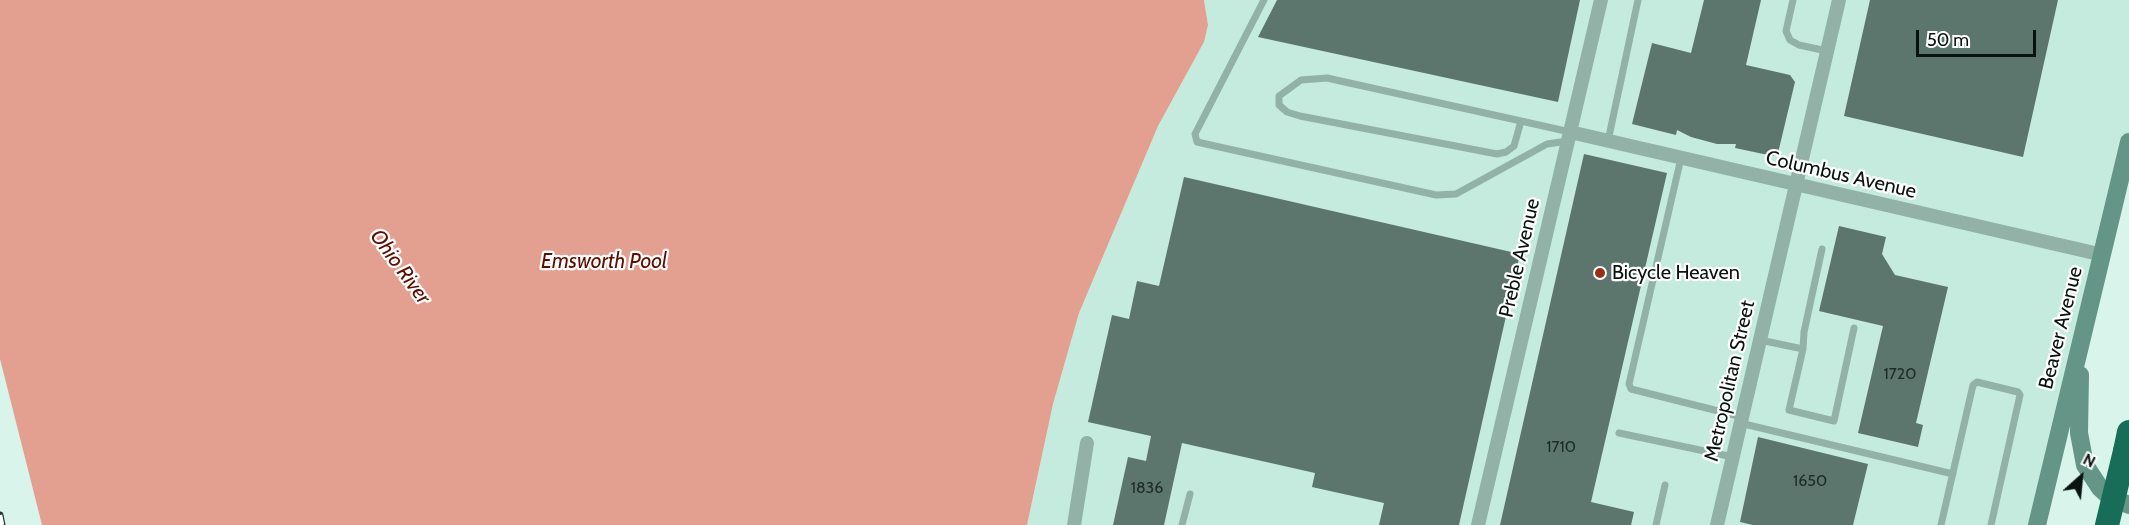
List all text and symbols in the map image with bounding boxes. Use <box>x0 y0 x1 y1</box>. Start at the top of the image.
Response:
scale bar <box>1919 18 2039 56</box>
text: 50 m <box>1927 29 1969 51</box>
street label: Columbus Avenue <box>1763 146 1919 204</box>
street label: Preble Avenue <box>1495 196 1545 320</box>
water label: Ohio River <box>364 225 436 309</box>
water label: Emsworth Pool <box>541 249 667 275</box>
place label: Bicycle Heaven <box>1612 261 1740 285</box>
street label: Beaver Avenue <box>2034 264 2088 392</box>
marker: Bicycle Heaven <box>1593 266 1607 280</box>
street label: Metropolitan Street <box>1700 298 1760 464</box>
house number: 1720 <box>1884 364 1916 384</box>
house number: 1710 <box>1546 437 1576 457</box>
north arrow <box>2051 447 2111 507</box>
text: N <box>2080 449 2099 472</box>
house number: 1650 <box>1793 471 1827 491</box>
house number: 1836 <box>1131 478 1163 498</box>

